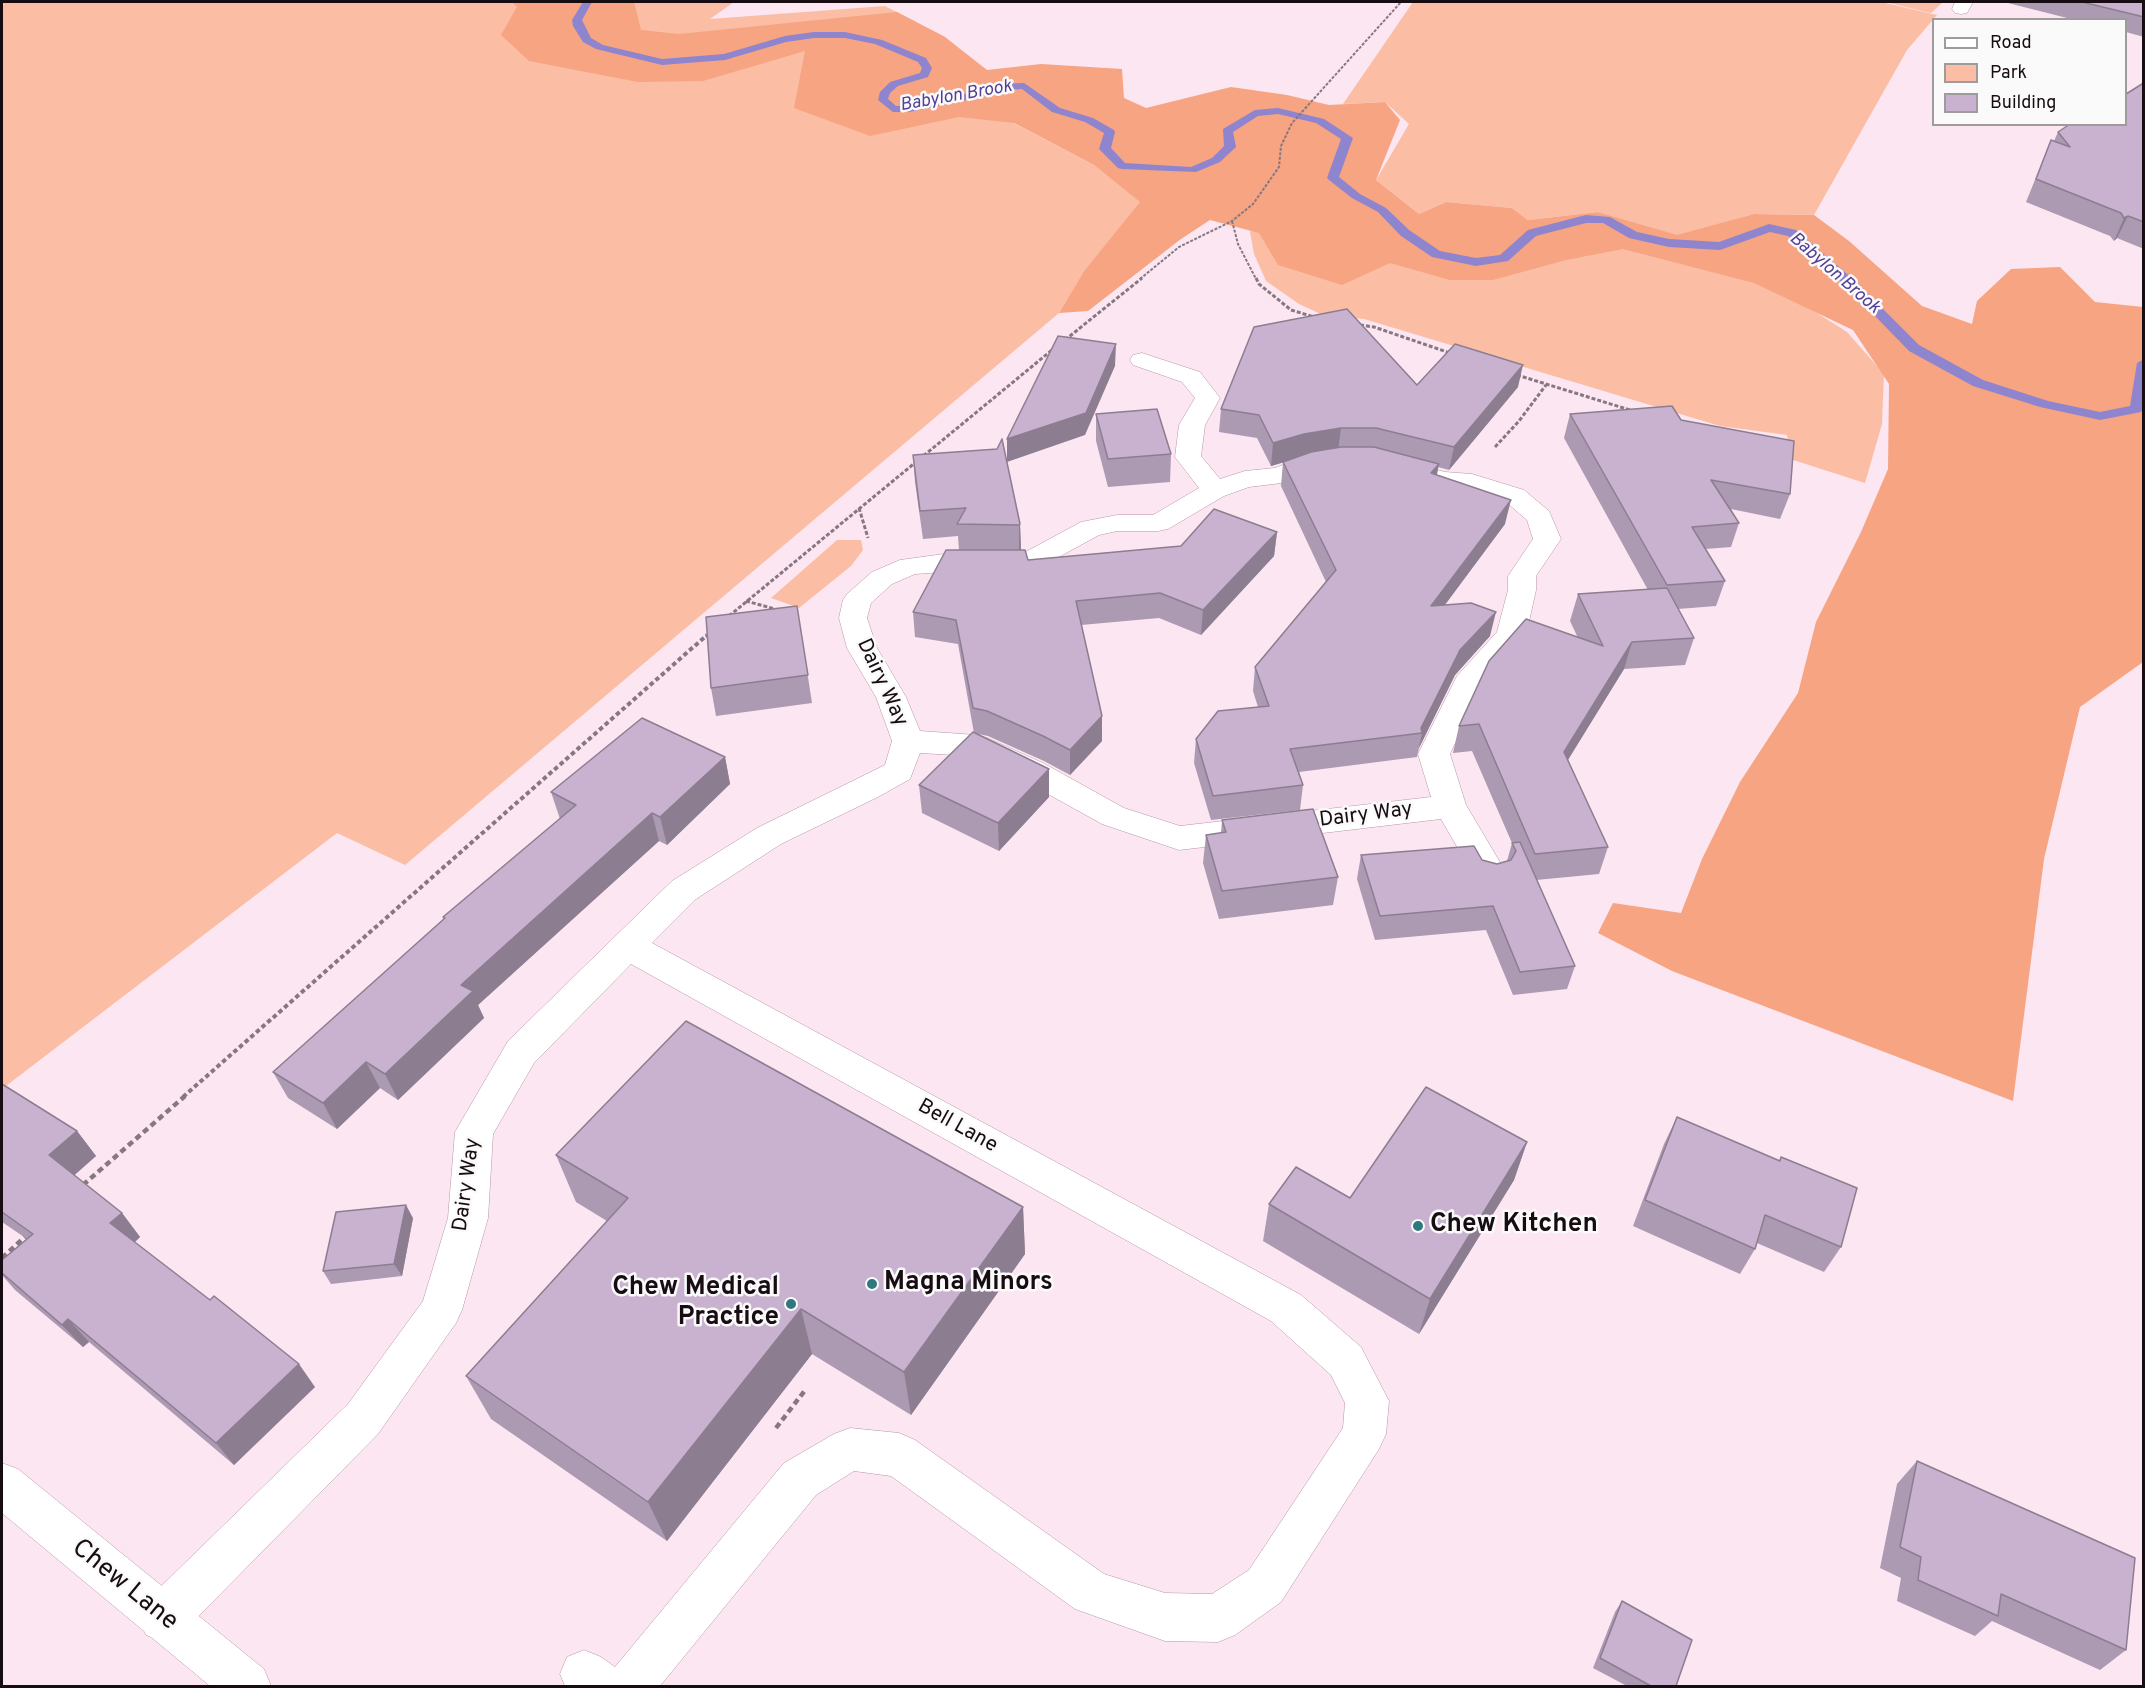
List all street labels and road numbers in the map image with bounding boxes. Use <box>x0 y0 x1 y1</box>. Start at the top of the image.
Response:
street label: Dairy Way <box>850 635 912 731</box>
street label: Dairy Way <box>1318 798 1414 834</box>
street label: Bell Lane <box>913 1095 1001 1159</box>
street label: Dairy Way <box>449 1137 487 1233</box>
street label: Chew Lane <box>65 1534 183 1638</box>

